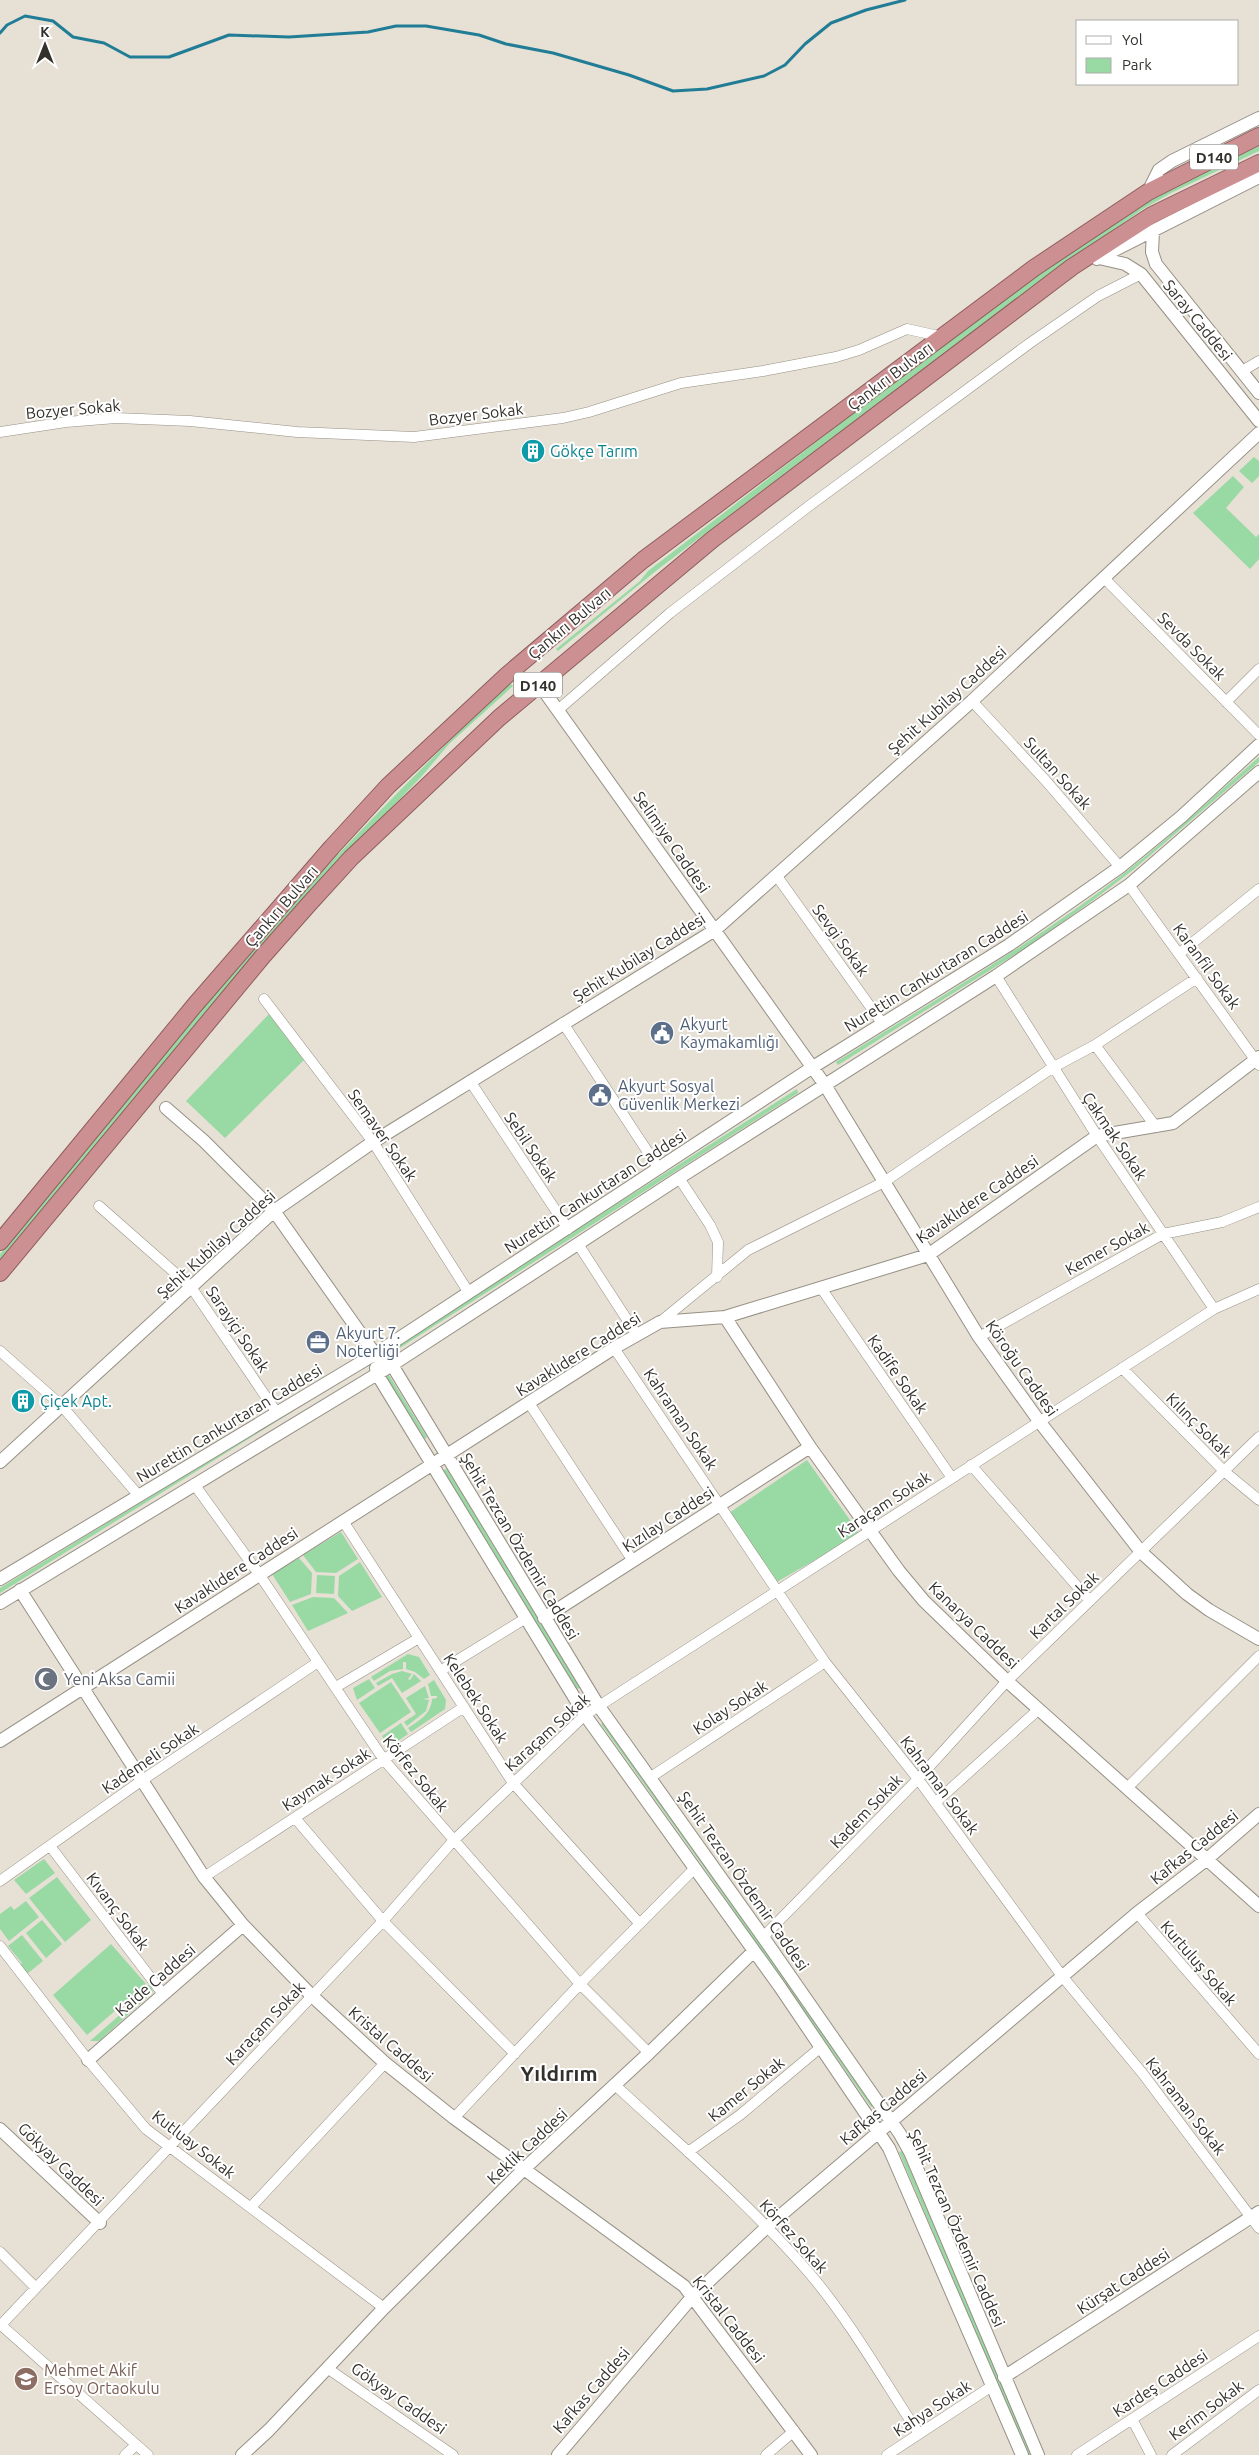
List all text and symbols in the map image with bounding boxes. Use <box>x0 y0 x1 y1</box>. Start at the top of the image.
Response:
north arrow <box>20 20 70 70</box>
legend <box>1076 20 1239 85</box>
text: K <box>40 24 50 40</box>
text: Yol <box>1122 31 1143 48</box>
text: Park <box>1122 56 1152 73</box>
road number: D140 <box>1190 144 1238 170</box>
street label: Saray Caddesi <box>1160 276 1236 364</box>
street label: Çankırı Bulvarı <box>844 338 936 414</box>
street label: Bozyer Sokak <box>25 396 121 422</box>
street label: Bozyer Sokak <box>428 399 524 429</box>
building icon: Gökçe Tarım <box>520 438 546 464</box>
place label: Gökçe Tarım <box>550 442 638 460</box>
street label: Çankırı Bulvarı <box>524 583 614 663</box>
street label: Sevda Sokak <box>1154 608 1230 684</box>
street label: Şehit Kubilay Caddesi <box>884 642 1010 758</box>
road number: D140 <box>514 672 562 698</box>
street label: Sultan Sokak <box>1021 733 1095 813</box>
street label: Selimiye Caddesi <box>630 788 714 896</box>
street label: Çankırı Bulvarı <box>241 862 321 950</box>
street label: Sevgi Sokak <box>809 901 873 979</box>
street label: Nurettin Cankurtaran Caddesi <box>841 907 1031 1035</box>
street label: Şehit Kubilay Caddesi <box>570 909 708 1005</box>
street label: Karanfil Sokak <box>1170 920 1244 1012</box>
place label: Akyurt Kaymakamlığı <box>680 1015 779 1051</box>
public building icon: Akyurt Kaymakamlığı <box>649 1020 675 1046</box>
place label: Akyurt Sosyal Güvenlik Merkezi <box>618 1077 740 1113</box>
public building icon: Akyurt Sosyal Güvenlik Merkezi <box>587 1082 613 1108</box>
street label: Semaver Sokak <box>345 1086 421 1184</box>
street label: Çakmak Sokak <box>1079 1089 1151 1183</box>
street label: Sebil Sokak <box>501 1109 561 1185</box>
street label: Nurettin Cankurtaran Caddesi <box>501 1125 689 1257</box>
street label: Kavaklıdere Caddesi <box>913 1151 1041 1247</box>
street label: Şehit Kubilay Caddesi <box>153 1186 279 1302</box>
street label: Kemer Sokak <box>1062 1218 1152 1278</box>
street label: Sarayiçi Sokak <box>203 1283 273 1375</box>
street label: Kavaklıdere Caddesi <box>512 1308 644 1400</box>
street label: Köroğu Caddesi <box>982 1317 1062 1419</box>
place label: Akyurt 7. Noterliği <box>336 1324 400 1360</box>
office icon: Akyurt 7. Noterliği <box>305 1329 331 1355</box>
street label: Kadife Sokak <box>864 1331 932 1417</box>
street label: Nurettin Cankurtaran Caddesi <box>133 1360 325 1486</box>
street label: Kahraman Sokak <box>640 1365 722 1473</box>
building icon: Çiçek Apt. <box>10 1388 36 1414</box>
street label: Kılınç Sokak <box>1163 1389 1235 1461</box>
place label: Çiçek Apt. <box>40 1392 112 1410</box>
street label: Şehit Tezcan Özdemir Caddesi <box>457 1449 583 1643</box>
street label: Karaçam Sokak <box>834 1467 934 1541</box>
street label: Kızılay Caddesi <box>619 1483 717 1555</box>
street label: Kavaklıdere Caddesi <box>171 1523 301 1617</box>
street label: Kartal Sokak <box>1026 1568 1102 1642</box>
street label: Kanarya Caddesi <box>925 1578 1023 1672</box>
street label: Kelebek Sokak <box>440 1650 512 1746</box>
mosque icon: Yeni Aksa Camii <box>33 1666 59 1692</box>
place label: Yeni Aksa Camii <box>64 1670 175 1688</box>
street label: Kolay Sokak <box>690 1676 770 1738</box>
street label: Karaçam Sokak <box>501 1689 593 1775</box>
street label: Kademeli Sokak <box>98 1719 202 1797</box>
street label: Körfez Sokak <box>380 1731 452 1815</box>
street label: Kahraman Sokak <box>897 1732 983 1838</box>
street label: Kaymak Sokak <box>279 1744 373 1814</box>
street label: Kadem Sokak <box>826 1770 906 1852</box>
street label: Şehit Tezcan Özdemir Caddesi <box>675 1788 813 1974</box>
street label: Kafkas Caddesi <box>1147 1806 1241 1888</box>
street label: Kıvanç Sokak <box>83 1869 153 1953</box>
street label: Kurtuluş Sokak <box>1157 1917 1241 2009</box>
street label: Kaide Caddesi <box>111 1940 199 2020</box>
street label: Karaçam Sokak <box>222 1978 308 2068</box>
street label: Kristal Caddesi <box>345 2003 437 2085</box>
street label: Kamer Sokak <box>704 2053 788 2125</box>
street label: Kahraman Sokak <box>1142 2054 1230 2158</box>
district label: Yıldırım <box>520 2061 598 2085</box>
street label: Kafkas Caddesi <box>836 2066 930 2148</box>
street label: Keklik Caddesi <box>483 2104 571 2188</box>
street label: Kutluay Sokak <box>149 2106 239 2182</box>
street label: Gökyay Caddesi <box>15 2119 107 2209</box>
street label: Şehit Tezcan Özdemir Caddesi <box>905 2126 1009 2330</box>
street label: Körfez Sokak <box>756 2195 832 2277</box>
street label: Kürşat Caddesi <box>1073 2244 1173 2318</box>
street label: Kristal Caddesi <box>689 2272 769 2366</box>
street label: Kafkas Caddesi <box>549 2344 633 2436</box>
street label: Kardeş Caddesi <box>1109 2346 1211 2420</box>
street label: Gökyay Caddesi <box>348 2359 450 2437</box>
place label: Mehmet Akif Ersoy Ortaokulu <box>44 2361 160 2397</box>
school or university icon: Mehmet Akif Ersoy Ortaokulu <box>13 2366 39 2392</box>
street label: Kahya Sokak <box>890 2376 974 2440</box>
street label: Kerim Sokak <box>1165 2376 1247 2444</box>

